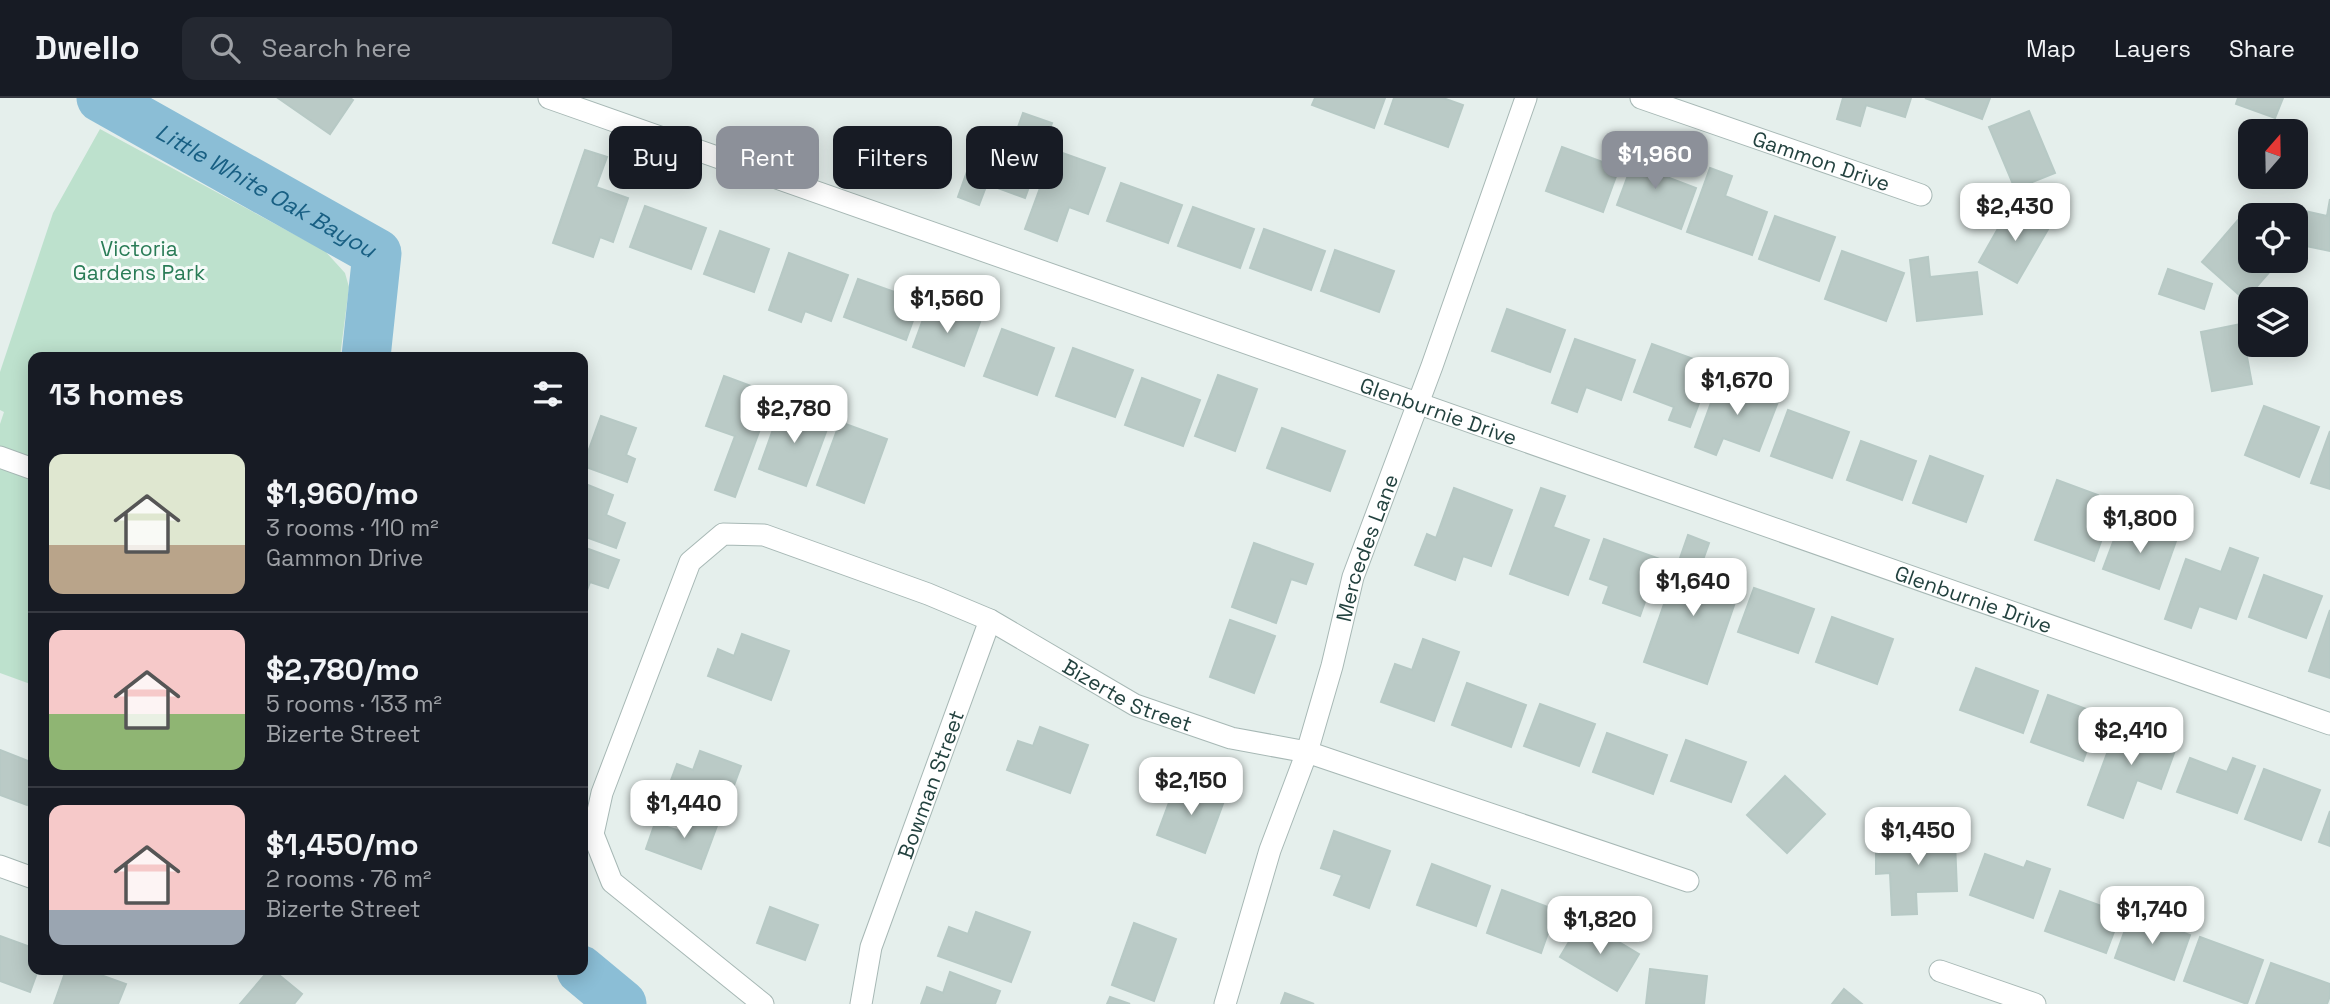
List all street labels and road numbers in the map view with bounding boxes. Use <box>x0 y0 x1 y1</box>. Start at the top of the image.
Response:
street label: Gammon Drive <box>1749 124 1894 197</box>
street label: Glenburnie Drive <box>1356 371 1521 451</box>
street label: Mercedes Lane <box>1329 470 1404 624</box>
street label: Glenburnie Drive <box>1891 559 2056 639</box>
street label: Bizerte Street <box>1058 652 1196 737</box>
street label: Bowman Street <box>891 706 970 862</box>

